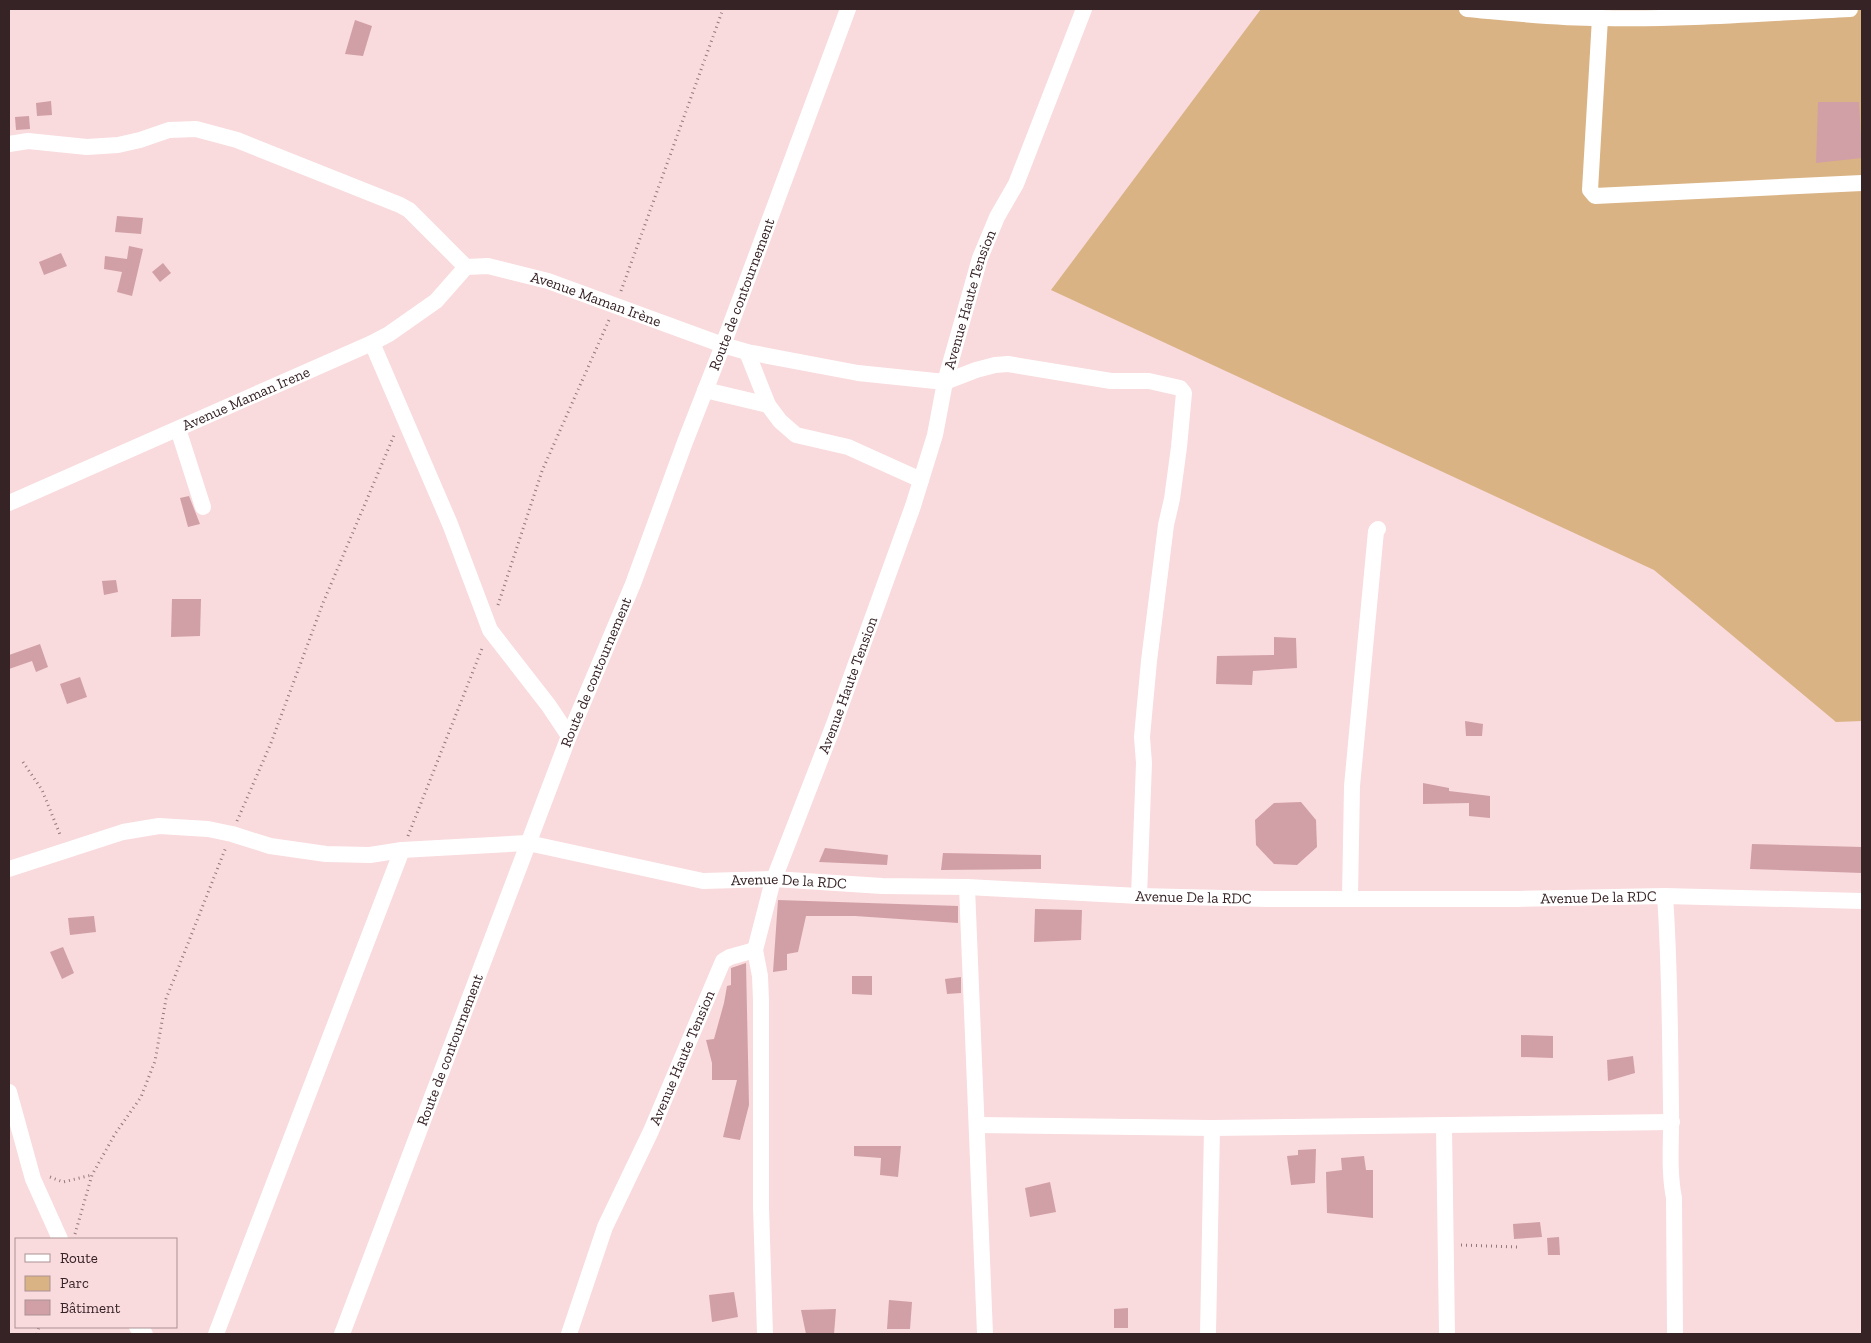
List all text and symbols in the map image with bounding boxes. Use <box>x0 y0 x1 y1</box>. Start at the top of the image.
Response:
street label: Route de contournement <box>705 215 779 373</box>
street label: Avenue Haute Tension <box>940 227 1000 371</box>
street label: Avenue Maman Irène <box>529 268 664 331</box>
street label: Avenue Maman Irene <box>179 363 313 434</box>
street label: Route de contournement <box>557 594 636 750</box>
street label: Avenue Haute Tension <box>814 614 881 756</box>
street label: Avenue De la RDC <box>731 870 847 893</box>
street label: Avenue De la RDC <box>1135 887 1252 908</box>
street label: Avenue De la RDC <box>1540 887 1657 908</box>
street label: Route de contournement <box>413 971 487 1128</box>
street label: Avenue Haute Tension <box>646 987 719 1128</box>
legend <box>15 1238 178 1328</box>
text: Route <box>60 1249 98 1267</box>
text: Parc <box>60 1274 89 1292</box>
text: Bâtiment <box>60 1299 121 1317</box>

